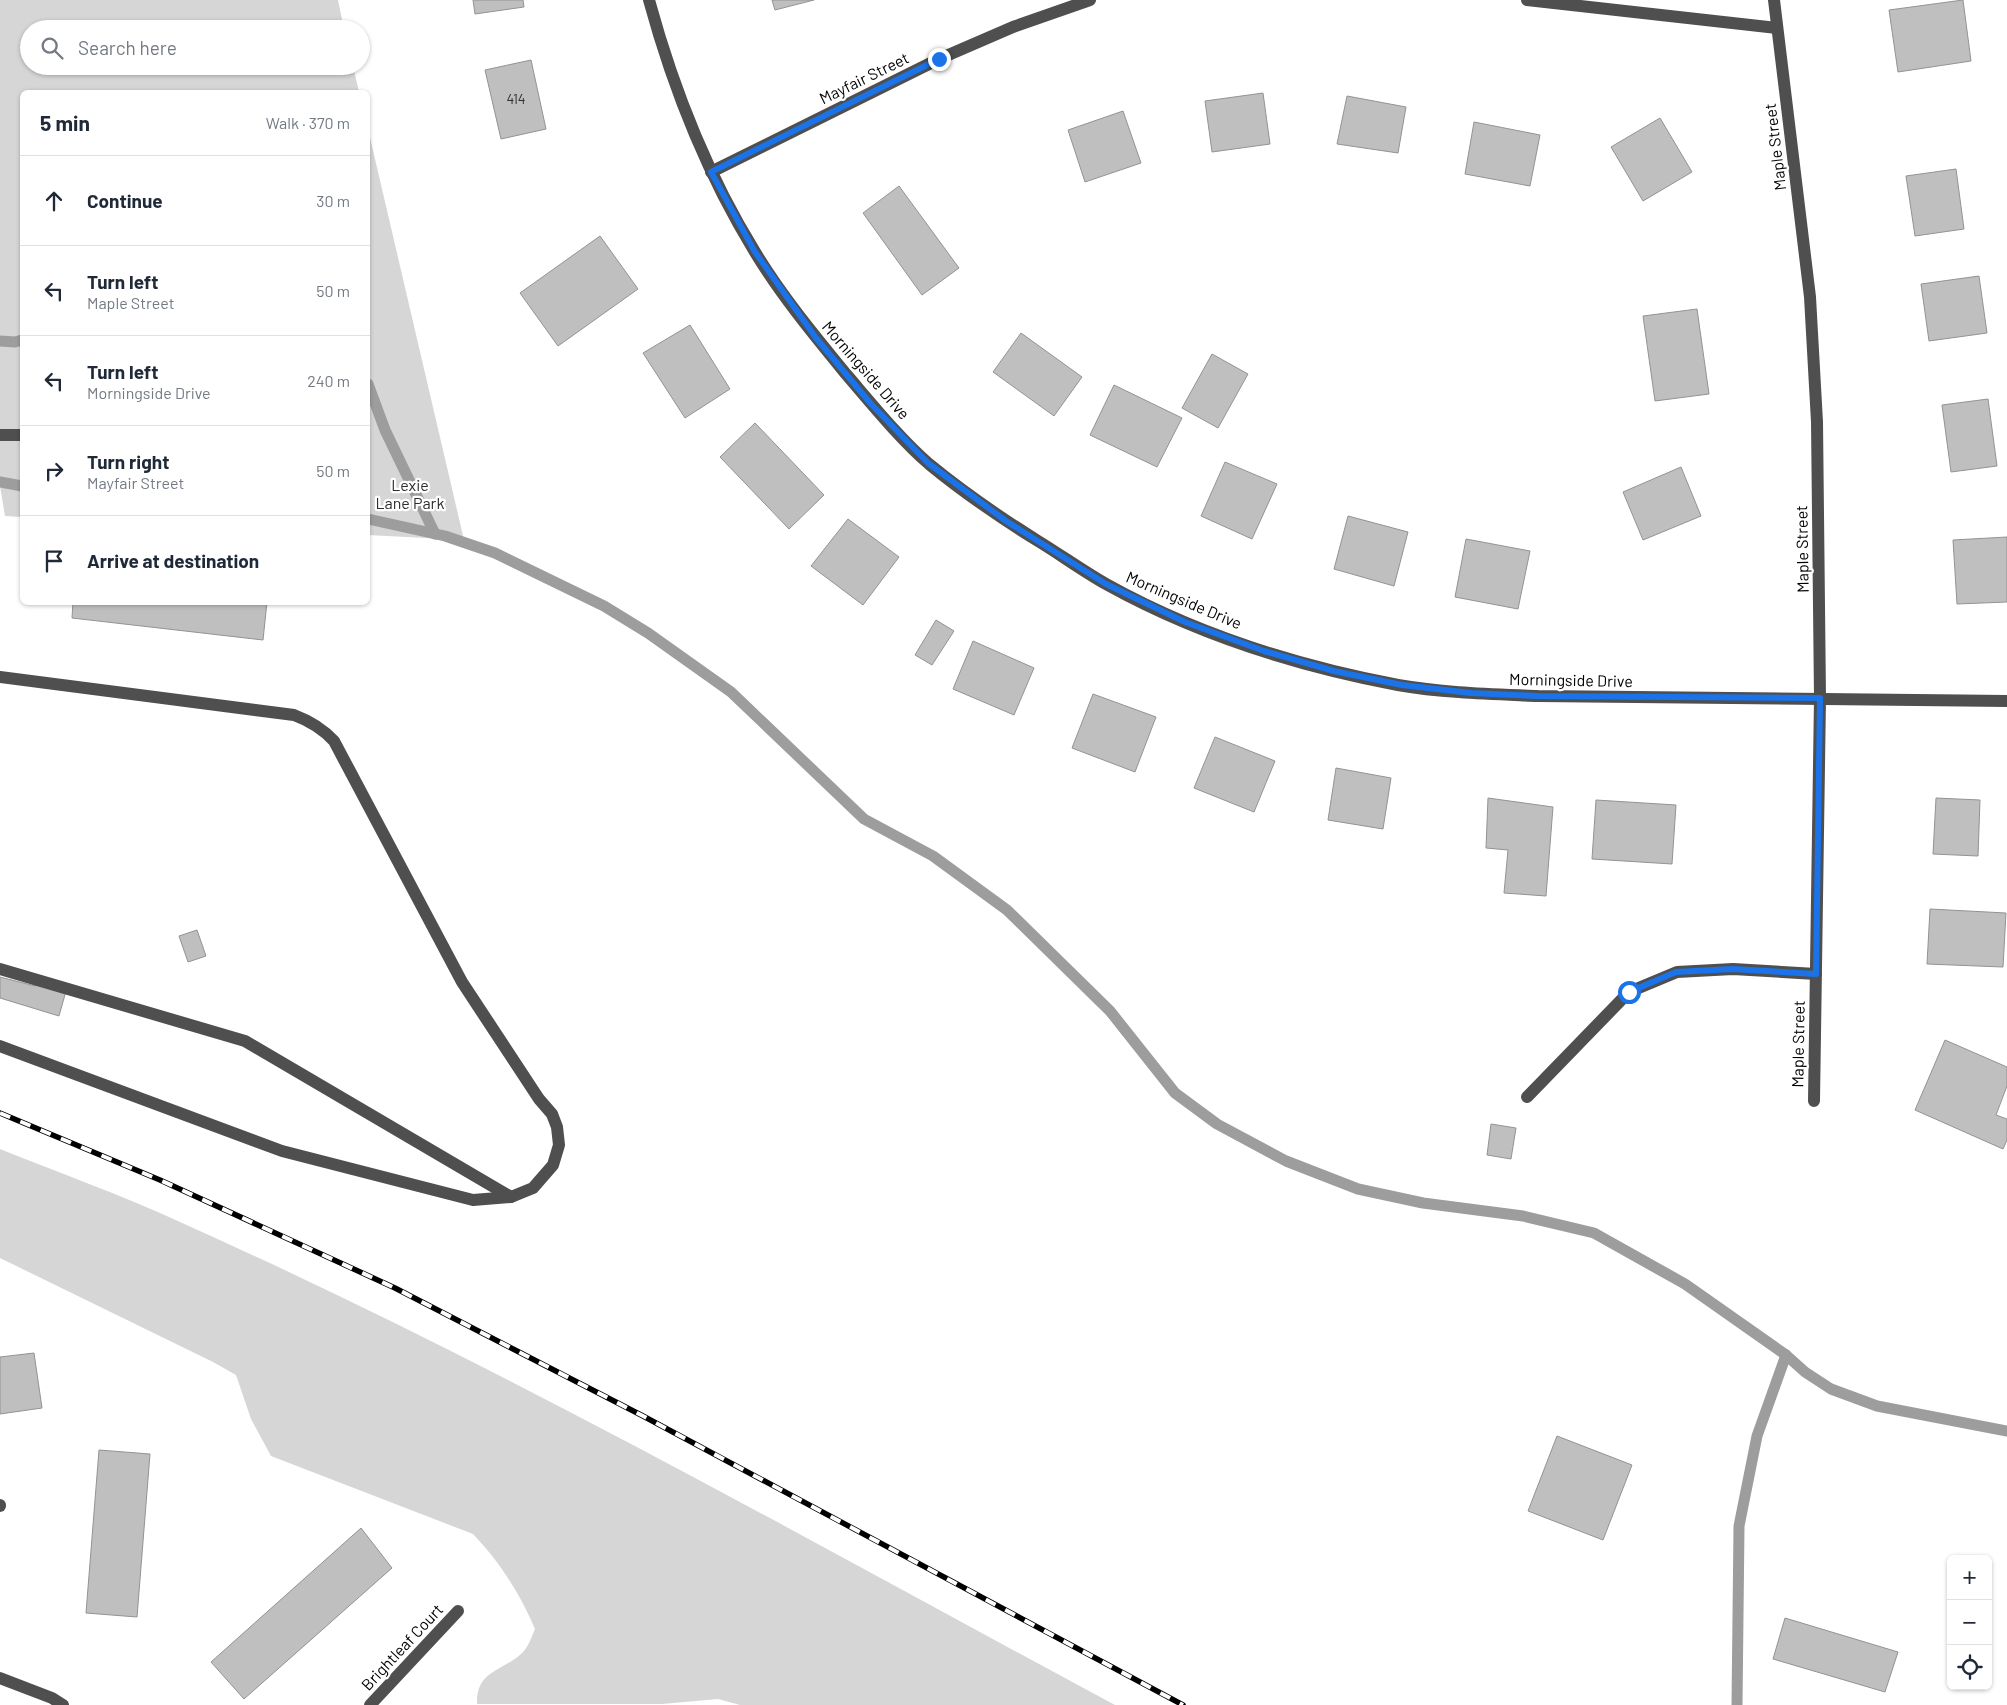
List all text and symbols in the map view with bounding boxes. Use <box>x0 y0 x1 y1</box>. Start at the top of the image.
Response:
search box <box>20 20 370 75</box>
icon: search <box>38 34 66 62</box>
text: Search here <box>78 36 177 59</box>
street label: Mayfair Street <box>816 48 912 107</box>
route end <box>928 48 951 71</box>
house number: 414 <box>506 90 526 107</box>
street label: Maple Street <box>1760 102 1789 192</box>
text: 5 min <box>40 110 90 135</box>
text: Walk · 370 m <box>266 113 350 132</box>
icon: ahead <box>40 187 68 215</box>
text: Continue <box>87 189 163 212</box>
text: 30 m <box>316 191 350 210</box>
text: Turn left <box>87 270 158 293</box>
icon: left <box>40 277 68 305</box>
text: 50 m <box>316 281 350 300</box>
text: Maple Street <box>87 293 175 312</box>
street label: Morningside Drive <box>819 317 914 423</box>
text: Turn left <box>87 360 158 383</box>
icon: left <box>40 367 68 395</box>
text: 240 m <box>307 371 350 390</box>
text: Morningside Drive <box>87 383 211 402</box>
text: Turn right <box>87 450 169 473</box>
icon: right <box>40 457 68 485</box>
text: 50 m <box>316 461 350 480</box>
text: Mayfair Street <box>87 473 184 492</box>
park label: Lexie Lane Park <box>376 475 444 512</box>
street label: Maple Street <box>1791 505 1812 593</box>
icon: arrive <box>40 547 68 575</box>
text: Arrive at destination <box>87 549 259 572</box>
street label: Morningside Drive <box>1124 567 1245 632</box>
street label: Morningside Drive <box>1509 669 1633 690</box>
route start <box>1618 981 1641 1004</box>
street label: Maple Street <box>1787 1000 1808 1088</box>
map controls <box>1947 1555 1992 1690</box>
button: + <box>1947 1555 1992 1600</box>
street label: Brightleaf Court <box>357 1600 446 1694</box>
button: − <box>1947 1600 1992 1645</box>
button: locate <box>1947 1645 1992 1690</box>

